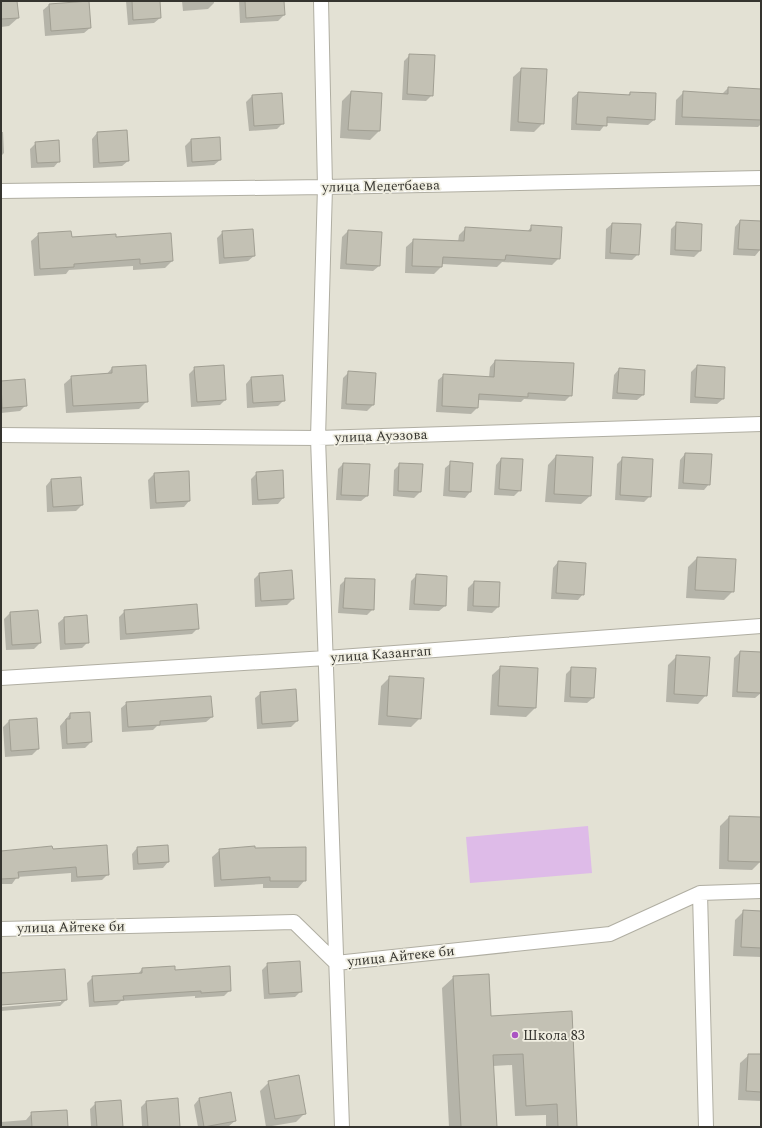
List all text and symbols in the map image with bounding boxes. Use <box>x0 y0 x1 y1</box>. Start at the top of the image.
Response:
street label: улица Медетбаева <box>321 174 440 198</box>
street label: улица Ауэзова <box>333 424 428 448</box>
street label: улица Казангап <box>329 640 432 668</box>
street label: улица Айтеке би <box>16 916 125 938</box>
street label: улица Айтеке би <box>345 940 456 972</box>
place label: Школа 83 <box>523 1025 585 1046</box>
marker: Школа 83 <box>510 1030 520 1040</box>

